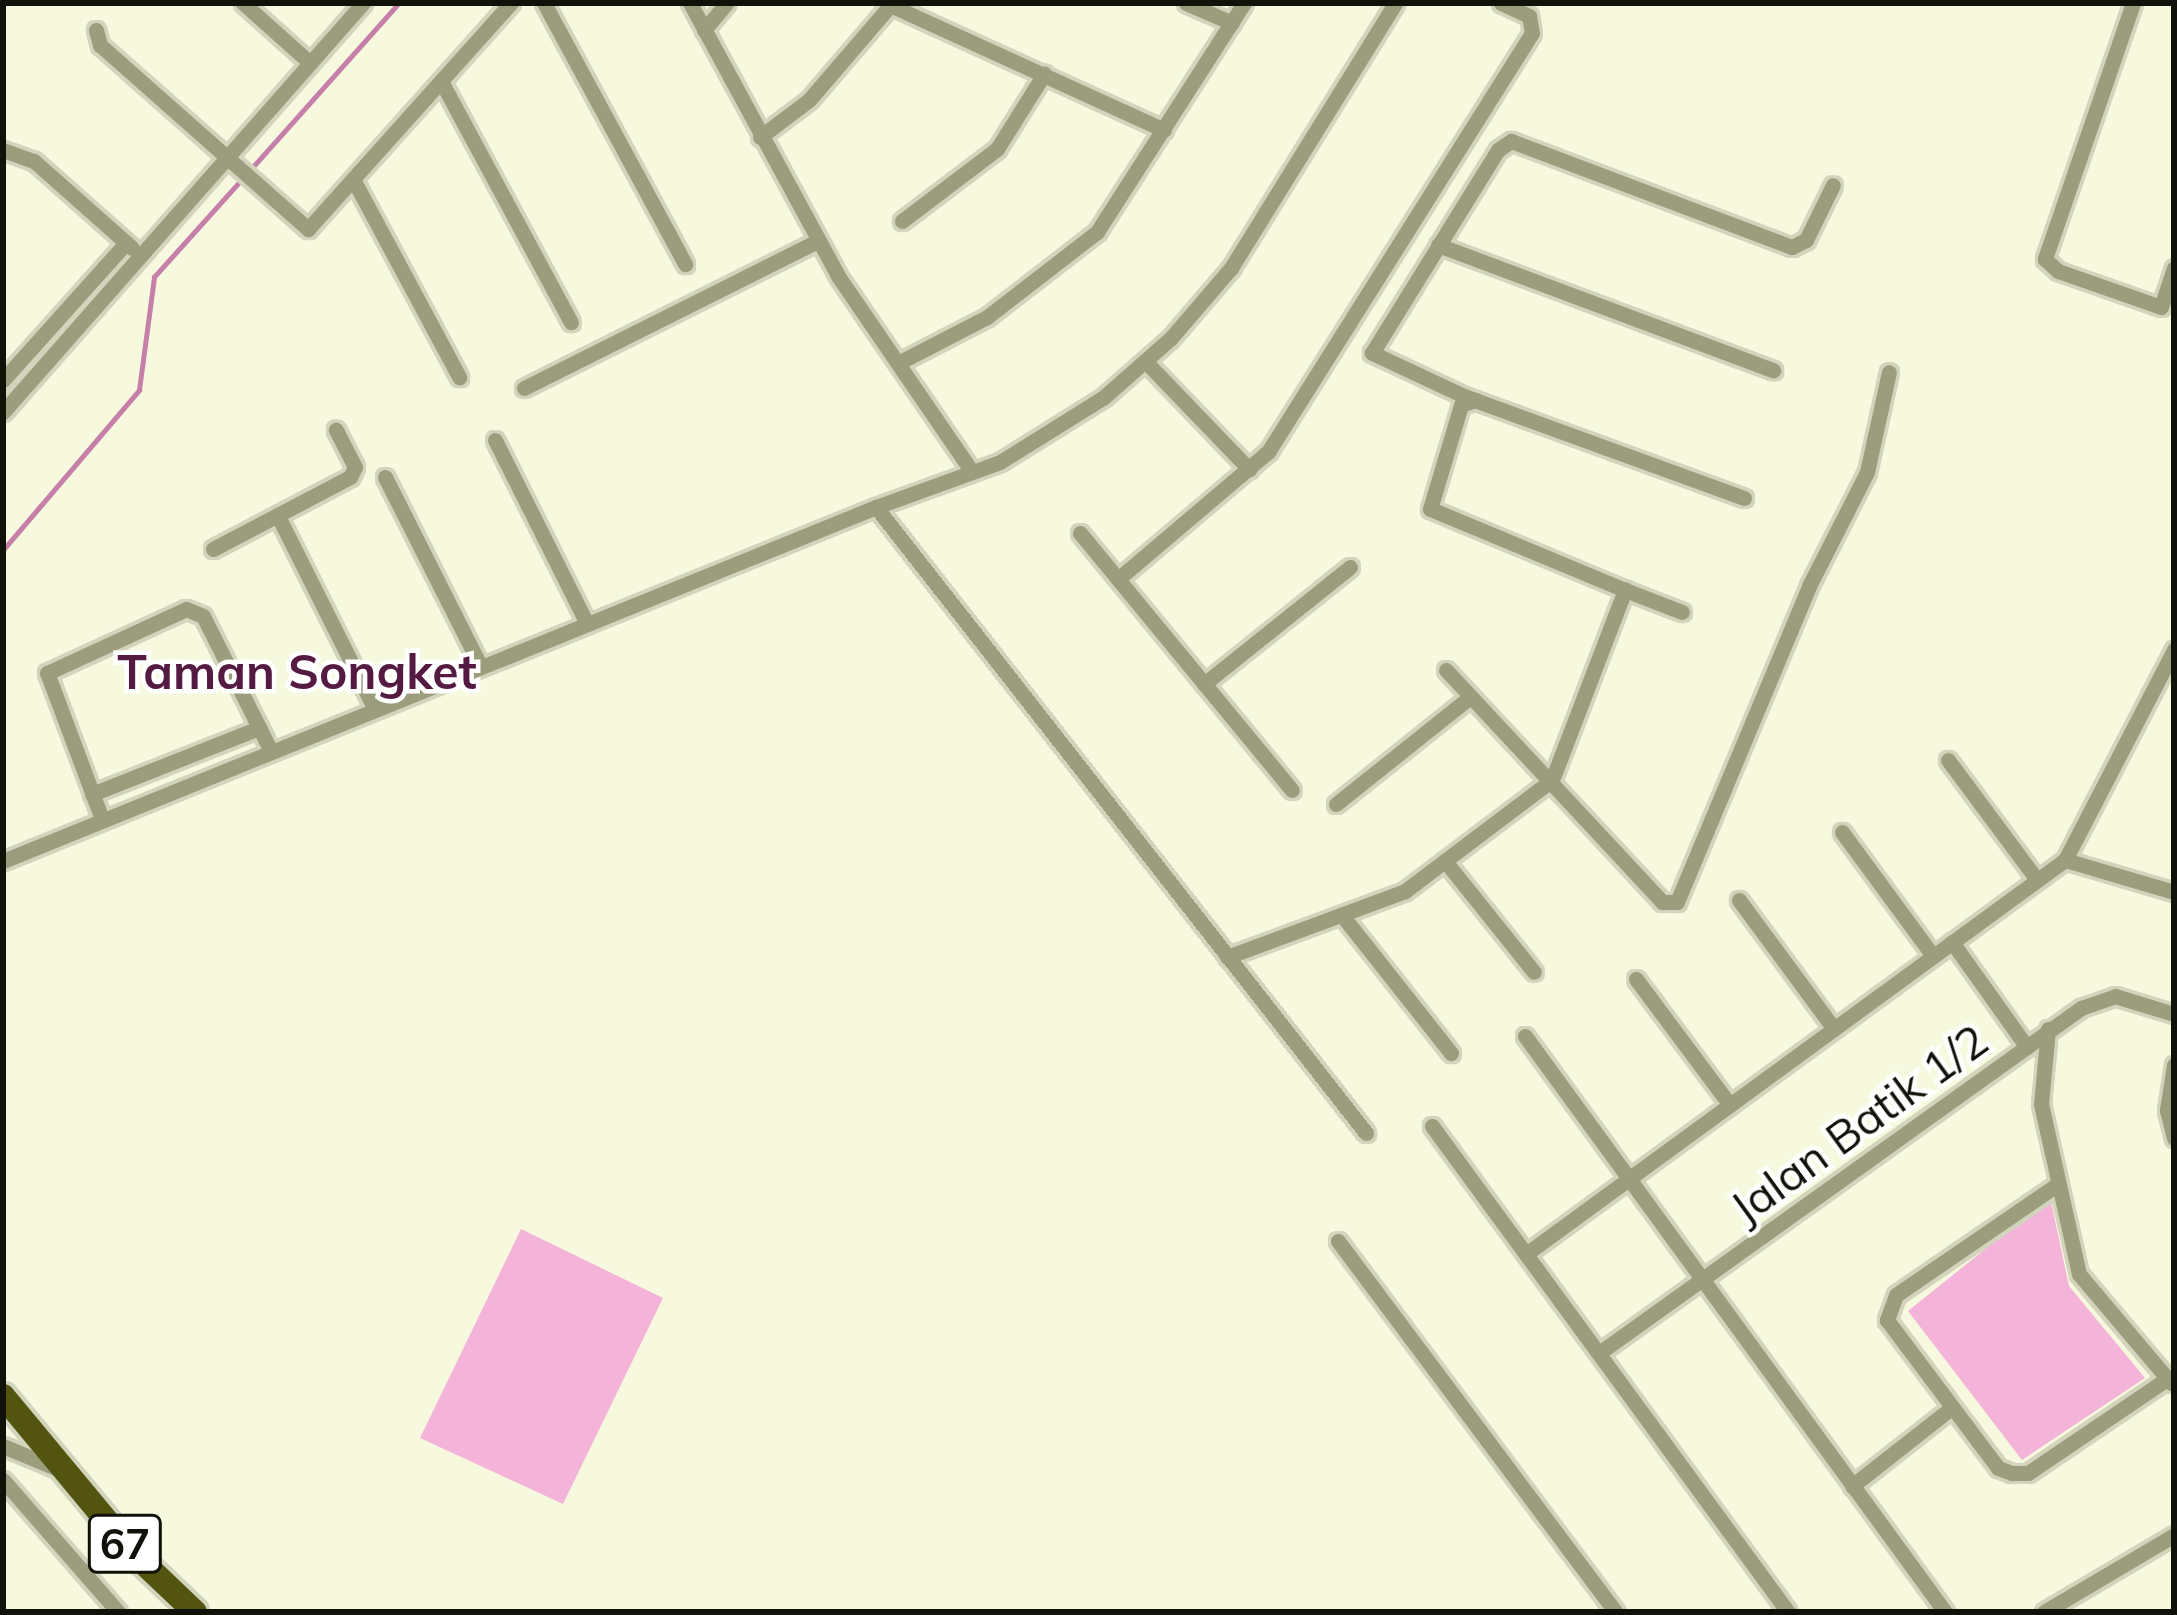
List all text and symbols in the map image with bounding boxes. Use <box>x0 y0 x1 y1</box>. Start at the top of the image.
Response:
district label: Taman Songket <box>117 643 477 701</box>
street label: Jalan Batik 1/2 <box>1720 1013 1998 1235</box>
road number: 67 <box>86 1508 164 1580</box>

